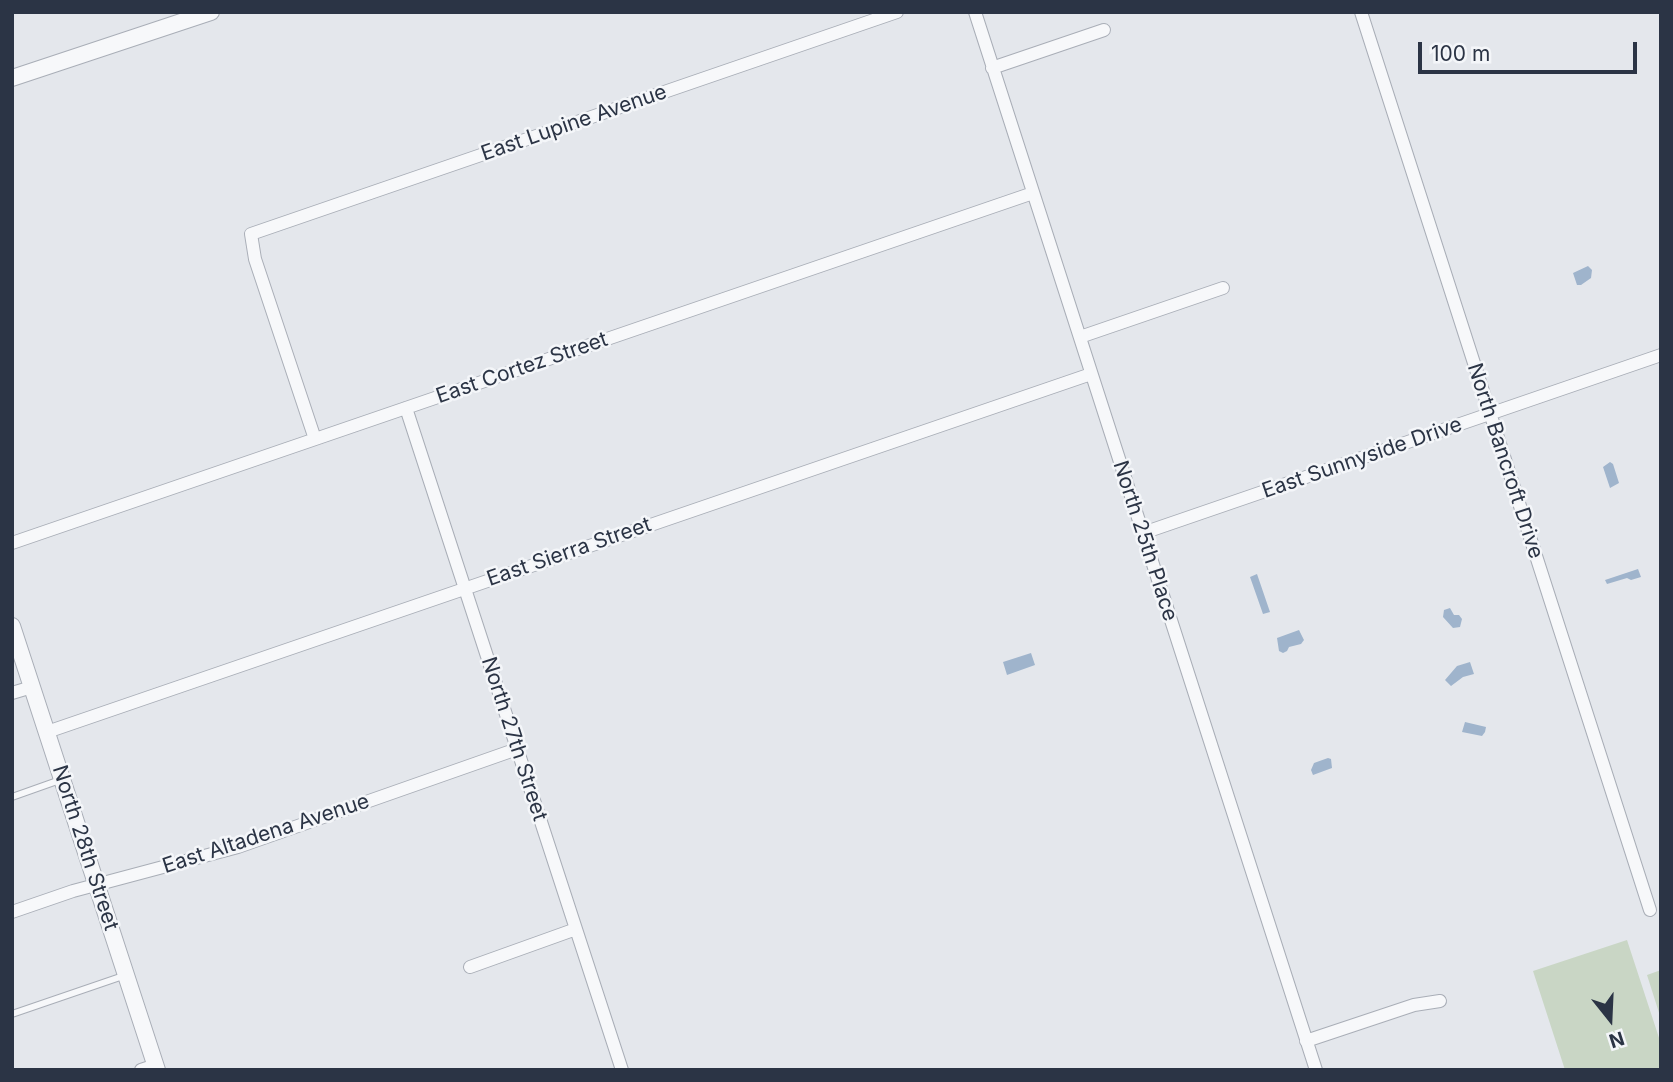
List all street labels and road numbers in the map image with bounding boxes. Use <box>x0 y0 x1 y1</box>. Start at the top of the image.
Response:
street label: East Lupine Avenue <box>478 79 670 167</box>
street label: East Cortez Street <box>433 327 611 409</box>
street label: North Bancroft Drive <box>1462 360 1548 562</box>
street label: East Sunnyside Drive <box>1259 412 1465 504</box>
street label: North 25th Place <box>1107 458 1183 624</box>
street label: East Sierra Street <box>484 512 654 592</box>
street label: North 27th Street <box>476 654 552 824</box>
street label: North 28th Street <box>46 762 124 934</box>
street label: East Altadena Avenue <box>159 789 373 879</box>

